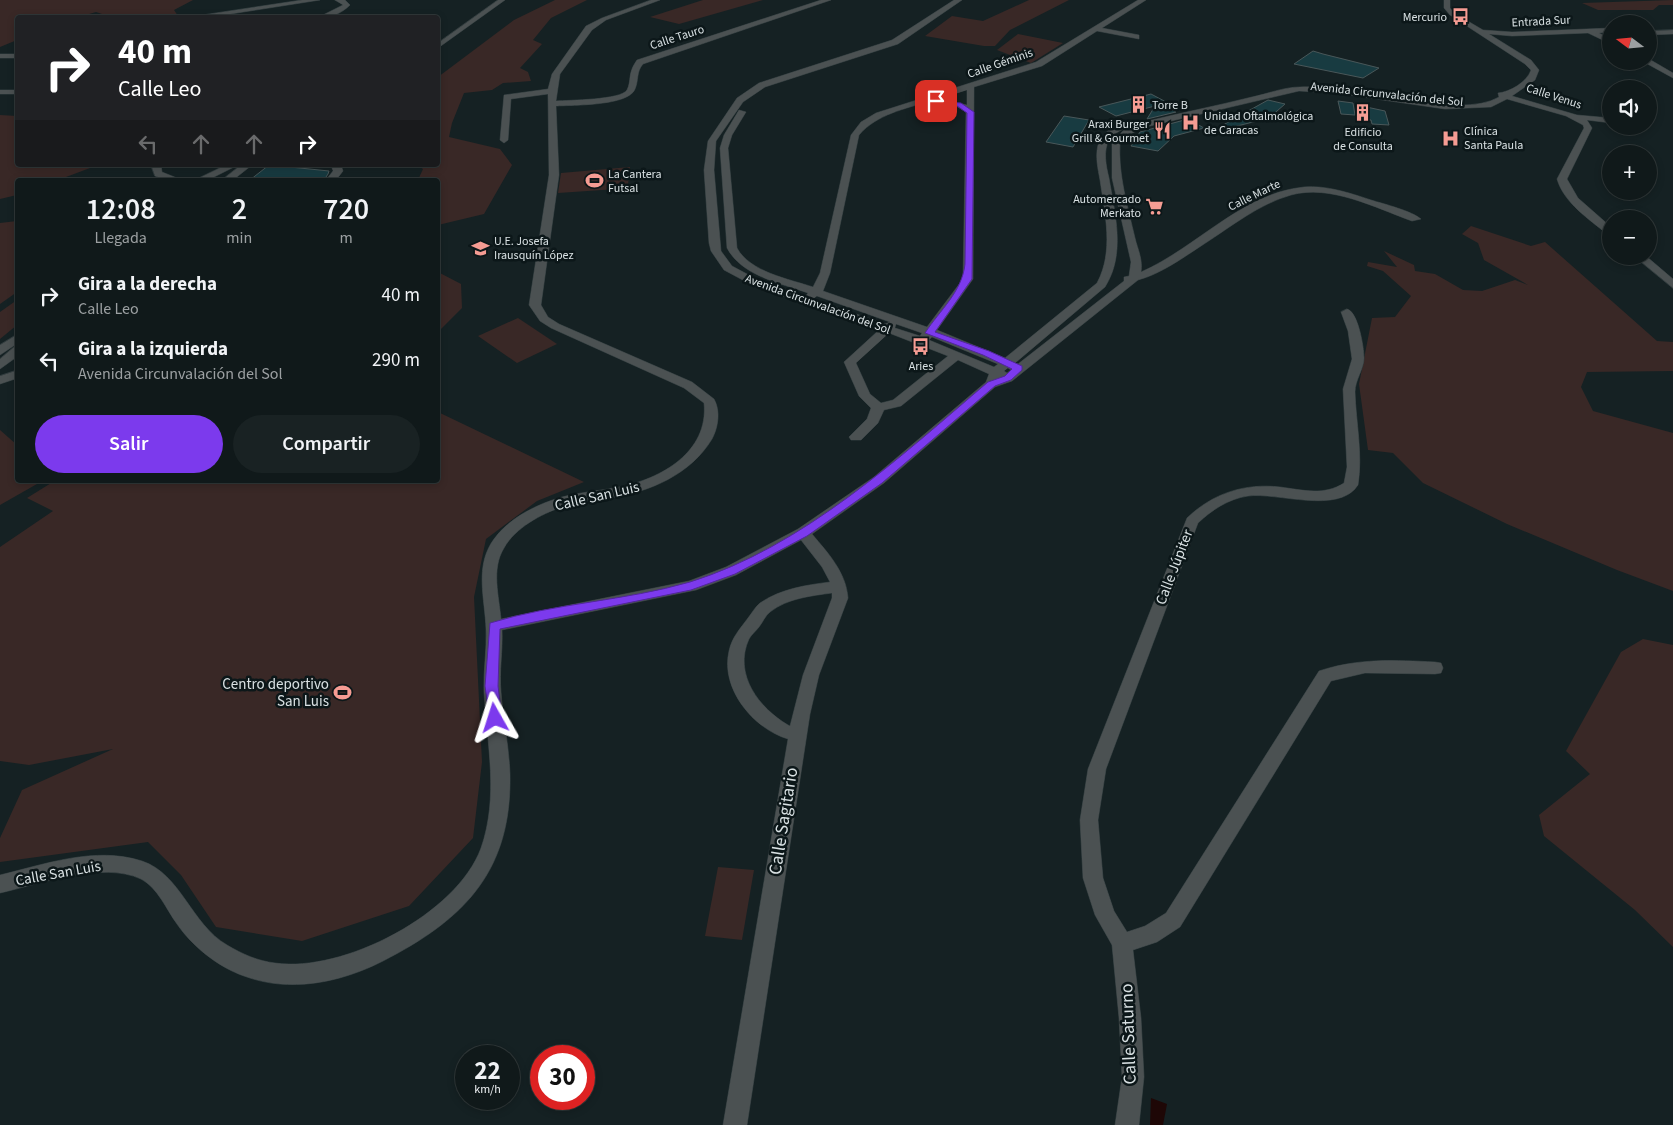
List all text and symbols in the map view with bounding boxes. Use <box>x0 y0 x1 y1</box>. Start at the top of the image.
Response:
bus stop icon: Mercurio <box>1451 7 1471 27</box>
place label: Mercurio <box>1403 9 1447 26</box>
street label: Entrada Sur <box>1511 11 1572 32</box>
north arrow <box>1602 15 1658 70</box>
map controls <box>1602 15 1657 265</box>
street label: Calle Tauro <box>648 21 706 54</box>
text: 40 m <box>118 27 192 77</box>
icon: right <box>35 35 100 100</box>
street label: Calle Géminis <box>965 44 1035 83</box>
text: Calle Leo <box>118 73 201 105</box>
street label: Avenida Circunvalación del Sol <box>1310 78 1464 111</box>
pin <box>915 80 957 122</box>
street label: Calle Venus <box>1524 80 1584 113</box>
button: sound <box>1602 80 1657 135</box>
icon: arrive <box>922 87 950 115</box>
building icon: Torre B <box>1128 95 1148 115</box>
place label: Torre B <box>1152 97 1188 114</box>
building icon: Edificio de Consulta <box>1353 103 1373 123</box>
place label: Unidad Oftalmológica de Caracas <box>1204 108 1313 139</box>
hospital icon: Unidad Oftalmológica de Caracas <box>1180 113 1200 133</box>
place label: Araxi Burger Grill & Gourmet <box>1072 116 1150 147</box>
restaurant icon: Araxi Burger Grill & Gourmet <box>1153 121 1173 141</box>
place label: Clínica Santa Paula <box>1464 123 1523 154</box>
place label: Edificio de Consulta <box>1333 124 1393 155</box>
hospital icon: Clínica Santa Paula <box>1440 128 1460 148</box>
icon: left <box>134 130 162 158</box>
icon: ahead <box>187 130 215 158</box>
icon: ahead <box>240 130 268 158</box>
icon: right <box>293 130 321 158</box>
button: + <box>1602 145 1657 200</box>
place label: La Cantera Futsal <box>608 166 662 197</box>
sports icon: La Cantera Futsal <box>584 171 604 191</box>
street label: Calle Marte <box>1225 175 1283 215</box>
text: 12:08 <box>86 188 156 231</box>
text: 2 <box>232 188 247 231</box>
text: 720 <box>323 188 369 231</box>
place label: Automercado Merkato <box>1073 191 1141 222</box>
supermarket icon: Automercado Merkato <box>1145 196 1165 216</box>
button: − <box>1602 210 1657 265</box>
text: Llegada <box>94 227 147 249</box>
text: min <box>226 227 252 249</box>
text: m <box>340 227 353 249</box>
place label: U.E. Josefa Irausquín López <box>494 233 574 264</box>
school or university icon: U.E. Josefa Irausquín López <box>470 238 490 258</box>
street label: Avenida Circunvalación del Sol <box>743 270 893 339</box>
text: Gira a la derecha <box>78 271 217 298</box>
icon: right <box>35 282 63 310</box>
text: 40 m <box>382 282 420 309</box>
text: Calle Leo <box>78 298 139 320</box>
text: Gira a la izquierda <box>78 336 228 363</box>
bus stop icon: Aries <box>911 337 931 357</box>
icon: left <box>35 347 63 375</box>
text: 290 m <box>372 347 420 374</box>
place label: Aries <box>909 358 933 375</box>
text: Avenida Circunvalación del Sol <box>78 363 283 385</box>
button: Salir <box>35 415 223 473</box>
button: Compartir <box>233 415 420 473</box>
street label: Calle San Luis <box>553 477 642 516</box>
street label: Calle Júpiter <box>1150 526 1199 608</box>
place label: Centro deportivo San Luis <box>222 674 329 712</box>
sports icon: Centro deportivo San Luis <box>333 683 353 703</box>
position arrow <box>468 691 520 743</box>
street label: Calle Sagitario <box>763 766 804 877</box>
street label: Calle San Luis <box>14 856 102 891</box>
street label: Calle Saturno <box>1114 983 1143 1085</box>
speed limit sign: 30 <box>530 1045 595 1110</box>
text: 22 <box>474 1053 501 1089</box>
text: km/h <box>474 1081 501 1098</box>

